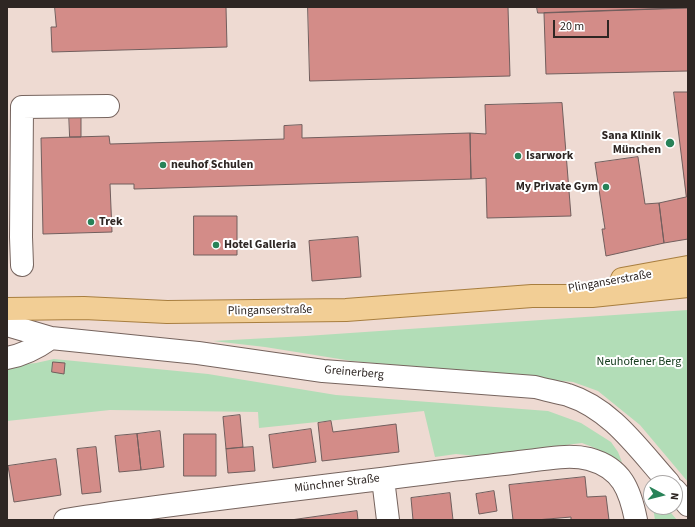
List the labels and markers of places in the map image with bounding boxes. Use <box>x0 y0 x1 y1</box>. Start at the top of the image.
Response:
place label: Sana Klinik München <box>602 129 661 157</box>
marker: Sana Klinik München <box>664 137 676 149</box>
place label: Isarwork <box>526 149 573 163</box>
marker: Isarwork <box>513 151 523 161</box>
place label: neuhof Schulen <box>171 158 253 172</box>
marker: neuhof Schulen <box>158 160 168 170</box>
place label: My Private Gym <box>516 180 598 194</box>
marker: My Private Gym <box>601 182 611 192</box>
place label: Trek <box>99 215 123 229</box>
marker: Trek <box>86 217 96 227</box>
place label: Hotel Galleria <box>224 238 296 252</box>
marker: Hotel Galleria <box>211 240 221 250</box>

